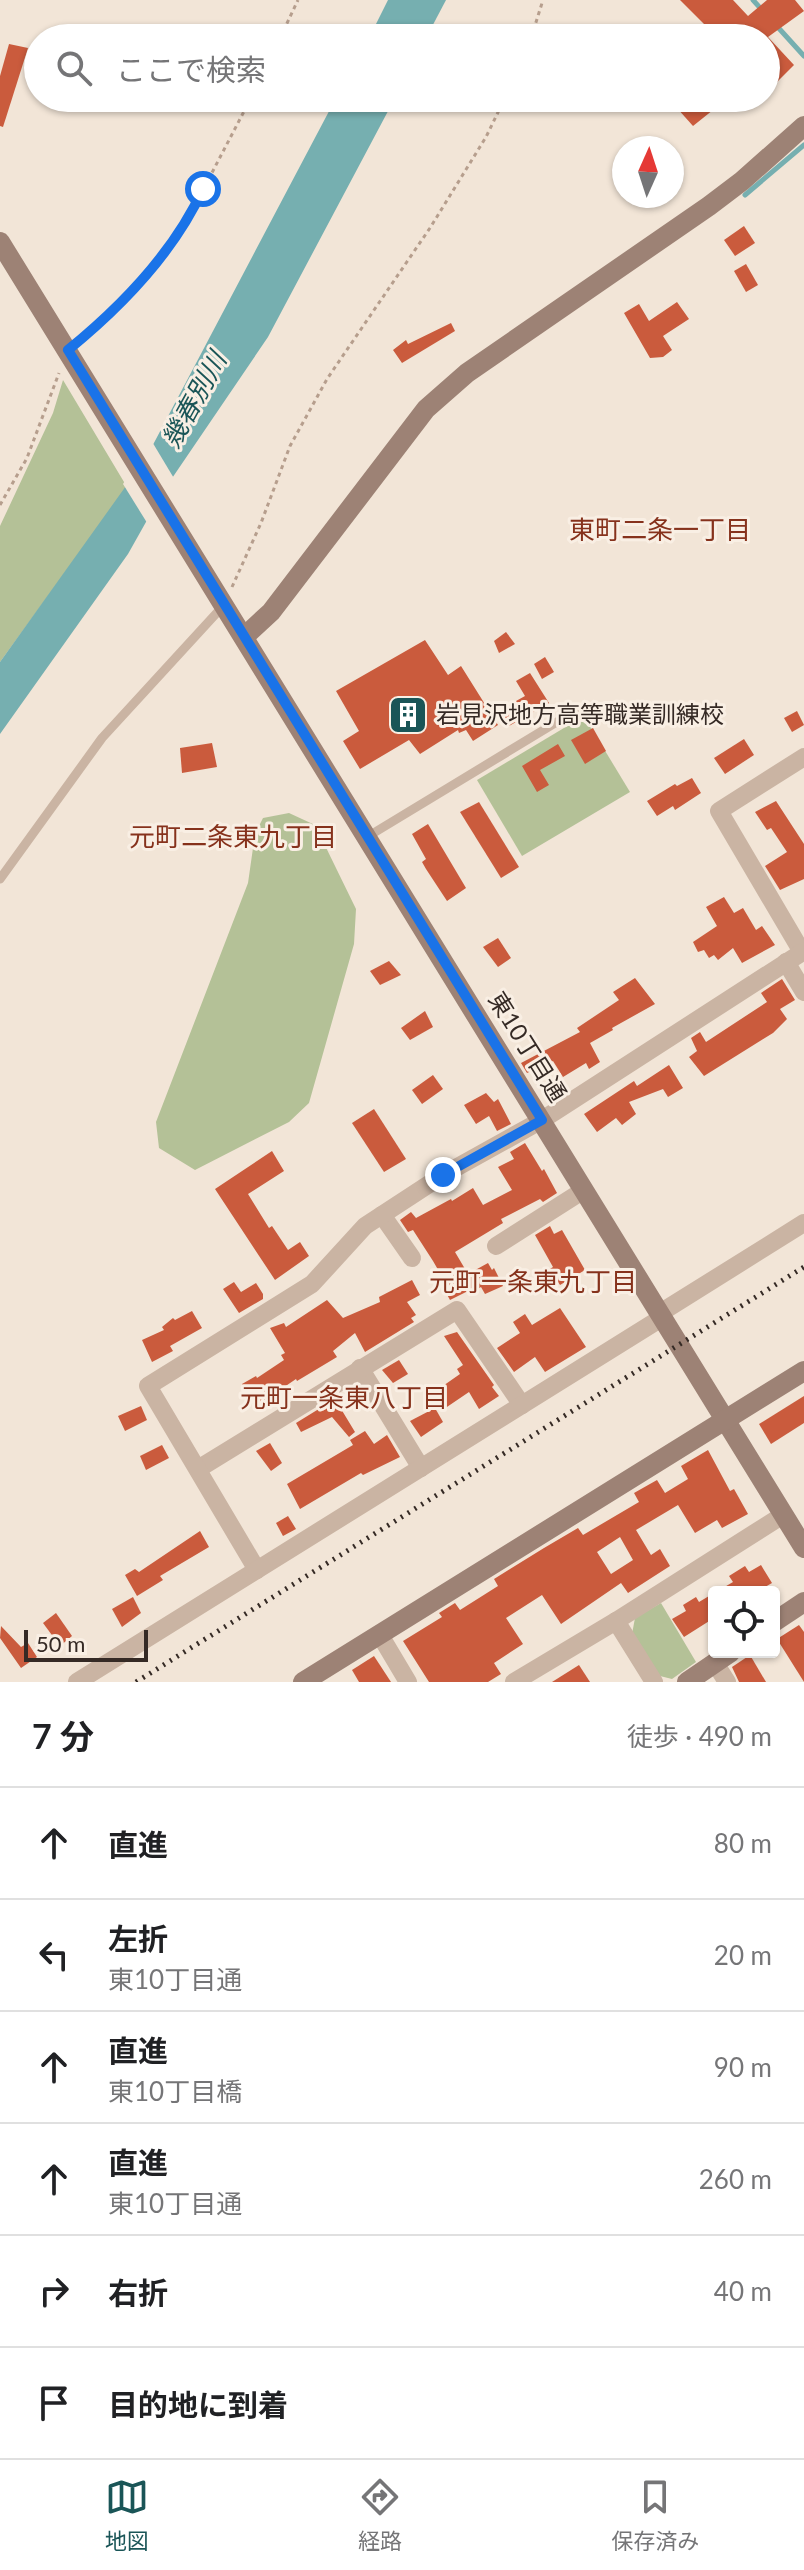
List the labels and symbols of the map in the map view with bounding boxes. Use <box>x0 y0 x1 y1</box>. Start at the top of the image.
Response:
north arrow <box>612 136 684 208</box>
route start <box>185 171 221 207</box>
water label: 幾春別川 <box>154 344 234 453</box>
district label: 東町二条一丁目 <box>569 513 751 545</box>
building icon: 岩見沢地方高等職業訓練校 <box>387 694 429 736</box>
place label: 岩見沢地方高等職業訓練校 <box>436 699 724 728</box>
district label: 元町二条東九丁目 <box>129 820 337 852</box>
street label: 東10丁目通 <box>483 986 573 1106</box>
route end <box>425 1157 461 1193</box>
district label: 元町一条東九丁目 <box>429 1265 637 1297</box>
district label: 元町一条東八丁目 <box>240 1381 448 1413</box>
scale bar <box>24 1626 148 1662</box>

